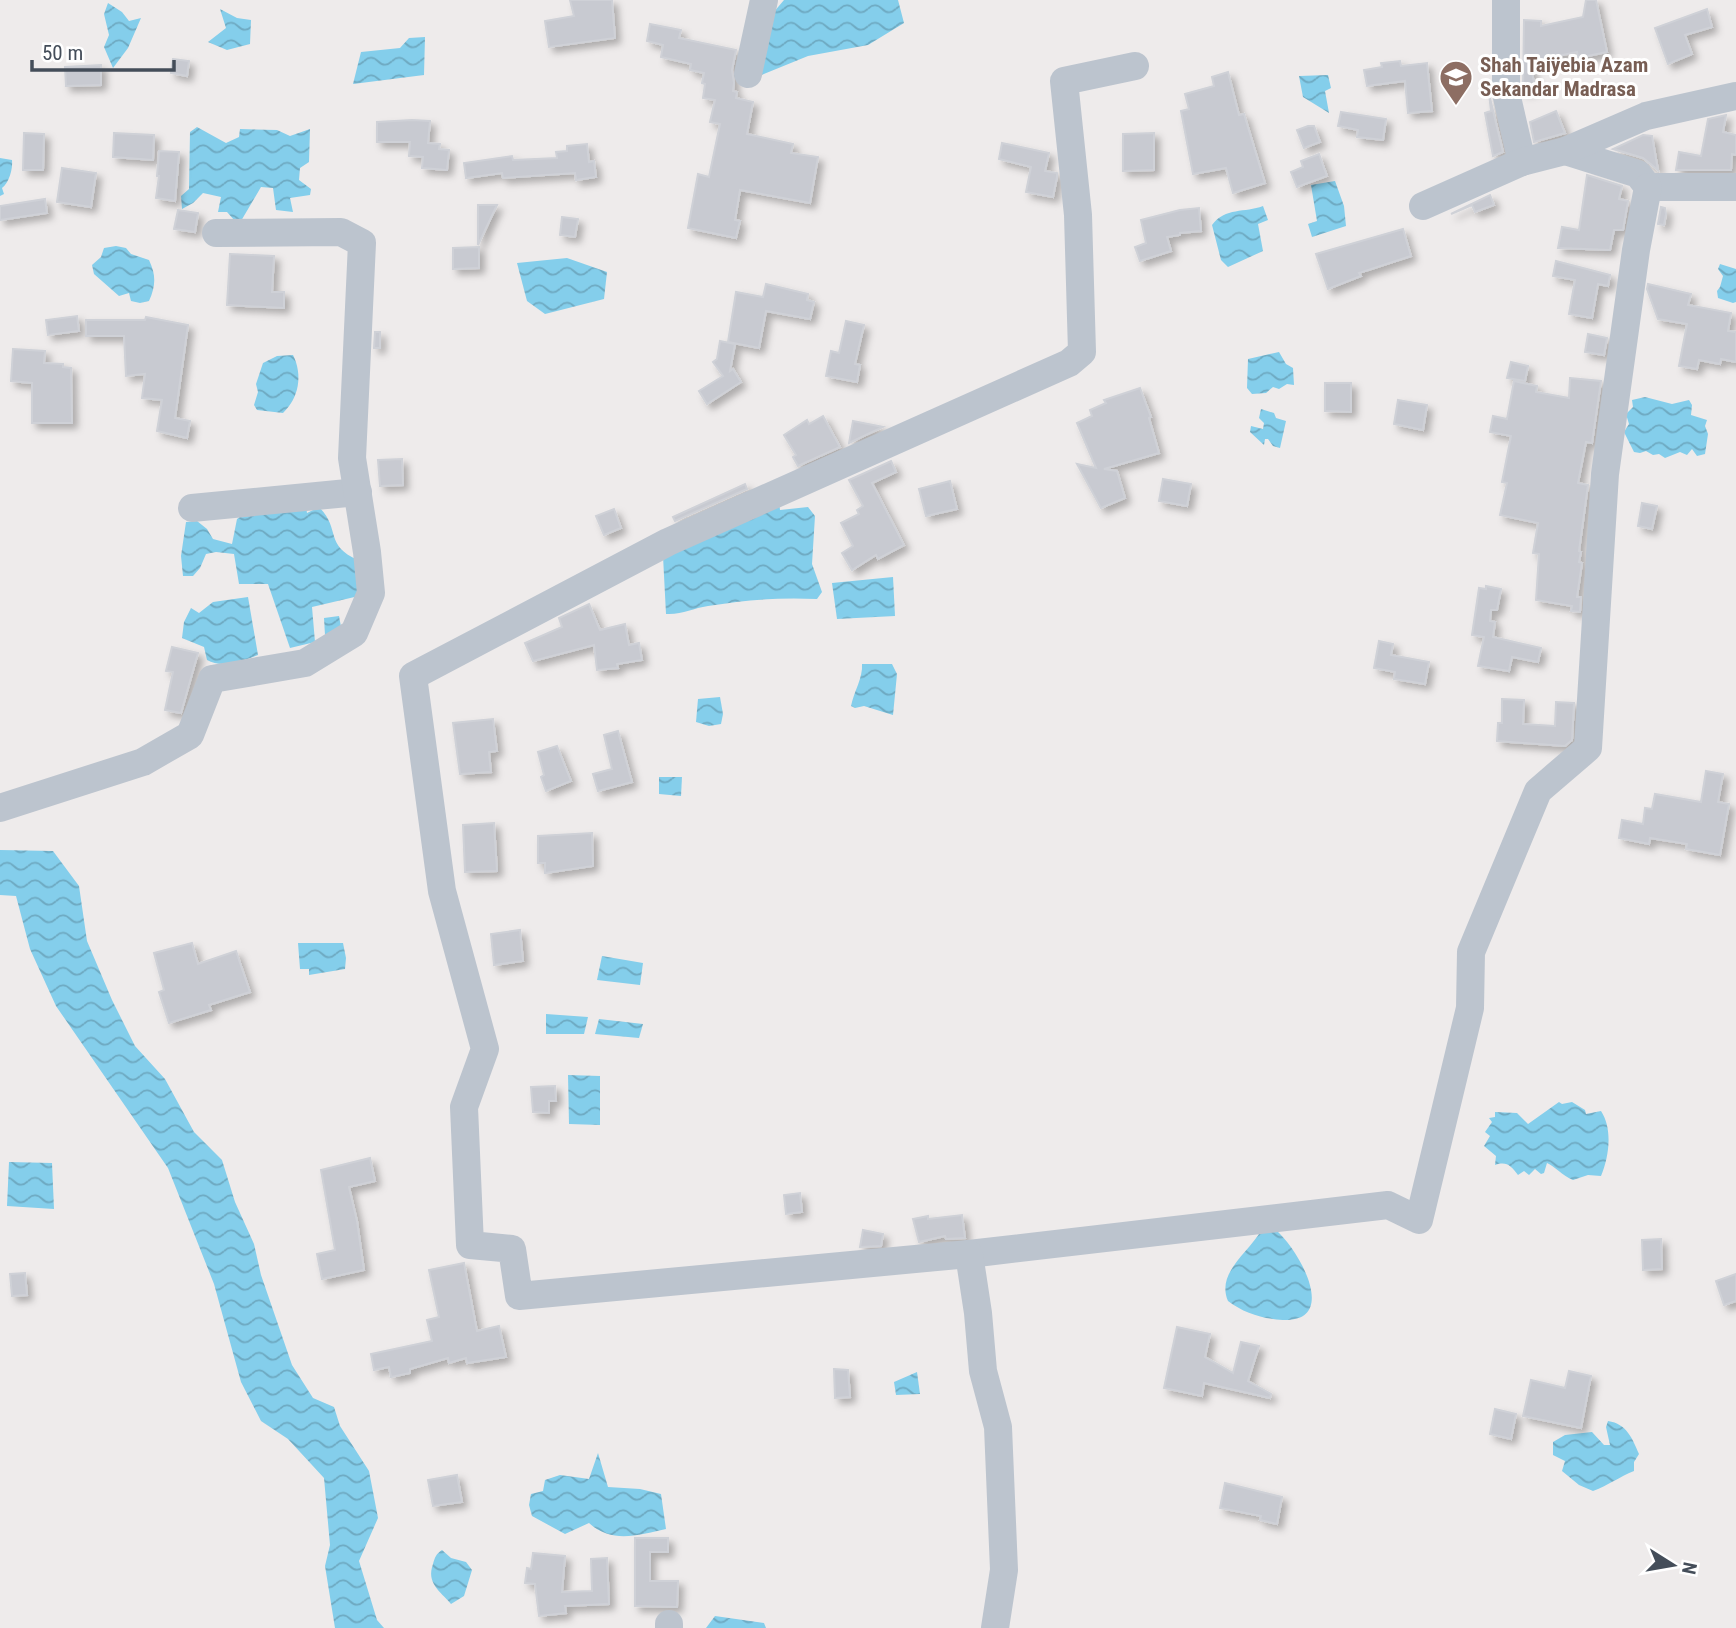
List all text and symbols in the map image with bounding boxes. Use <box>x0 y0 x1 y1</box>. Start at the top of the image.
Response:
scale bar <box>32 28 173 72</box>
text: 50 m <box>42 41 83 65</box>
place label: Shah Taiÿebia Azam Sekandar Madrasa <box>1480 53 1648 101</box>
school or university icon: Shah Taiÿebia Azam Sekandar Madrasa <box>1437 58 1475 107</box>
north arrow <box>1638 1530 1708 1600</box>
text: N <box>1677 1560 1702 1576</box>

